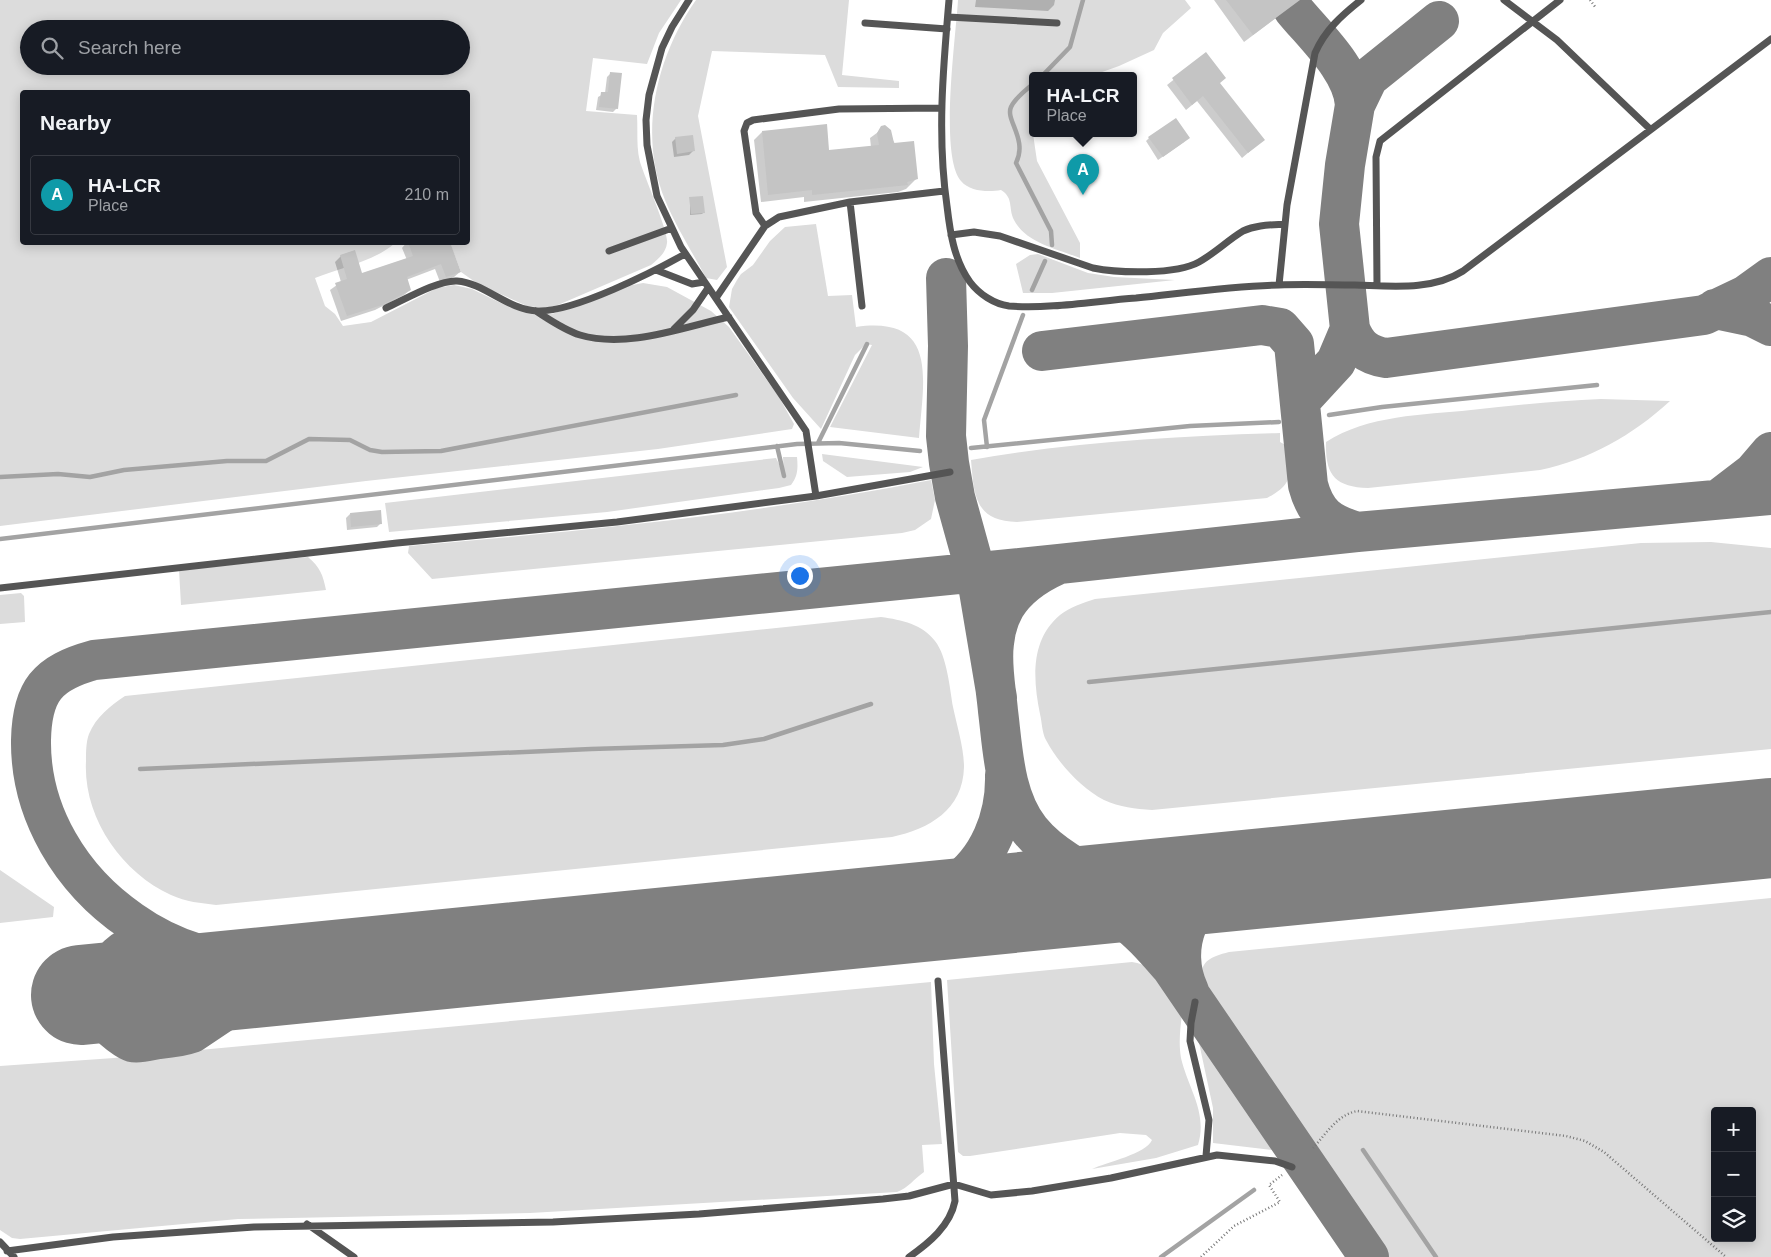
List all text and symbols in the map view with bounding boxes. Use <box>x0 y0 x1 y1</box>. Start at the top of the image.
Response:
search box <box>20 20 470 75</box>
icon: search <box>38 34 66 62</box>
text: Search here <box>78 37 182 58</box>
popup <box>1029 72 1137 137</box>
text: HA-LCR <box>1047 85 1119 106</box>
text: Place <box>1047 107 1087 124</box>
text: Nearby <box>40 111 111 134</box>
pin: A <box>1067 154 1099 195</box>
text: HA-LCR <box>88 175 161 196</box>
text: A <box>51 186 63 203</box>
text: 210 m <box>405 186 449 203</box>
text: Place <box>88 197 128 214</box>
your location <box>787 563 813 589</box>
map controls <box>1711 1107 1756 1242</box>
button: + <box>1711 1107 1756 1152</box>
button: − <box>1711 1152 1756 1197</box>
button: layers <box>1711 1197 1756 1242</box>

